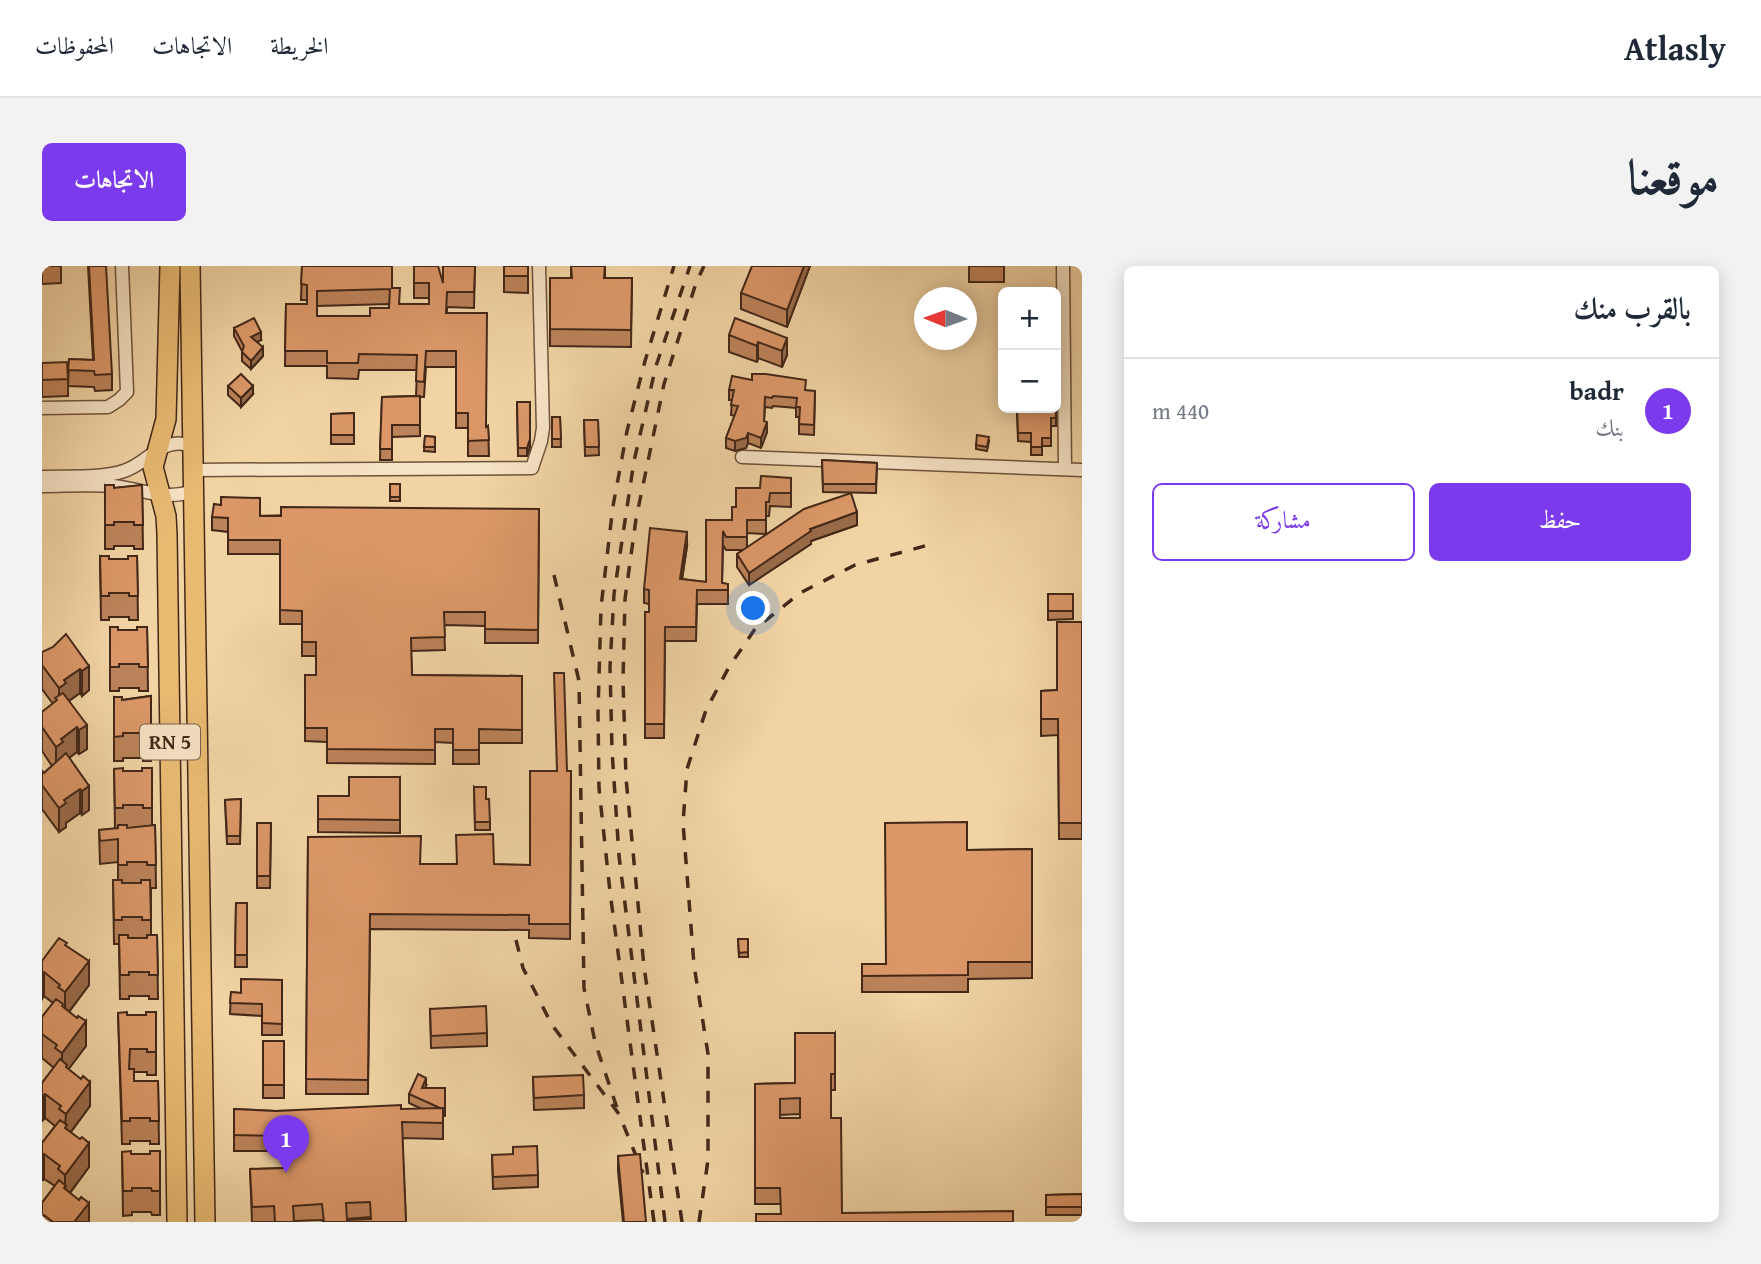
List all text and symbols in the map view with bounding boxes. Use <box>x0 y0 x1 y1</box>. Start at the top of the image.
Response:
text: Atlasly <box>1624 24 1726 72</box>
text: المحفوظات <box>35 28 114 63</box>
text: الاتجاهات <box>152 28 232 63</box>
text: الخريطة <box>270 28 329 63</box>
text: موقعنا <box>1627 140 1719 212</box>
button: الاتجاهات <box>42 143 186 221</box>
text: بالقرب منك <box>1574 286 1691 330</box>
north arrow <box>914 287 977 350</box>
map controls <box>998 287 1061 413</box>
button: + <box>998 287 1061 350</box>
button: − <box>998 350 1061 413</box>
text: badr <box>1570 371 1624 410</box>
text: 440 m <box>1152 394 1209 427</box>
text: 1 <box>1662 394 1674 427</box>
text: بنك <box>1596 411 1624 444</box>
button: مشاركة <box>1152 483 1415 561</box>
button: حفظ <box>1429 483 1691 561</box>
your location <box>736 591 770 625</box>
road number: RN 5 <box>140 724 200 760</box>
pin: 1 <box>263 1115 309 1173</box>

